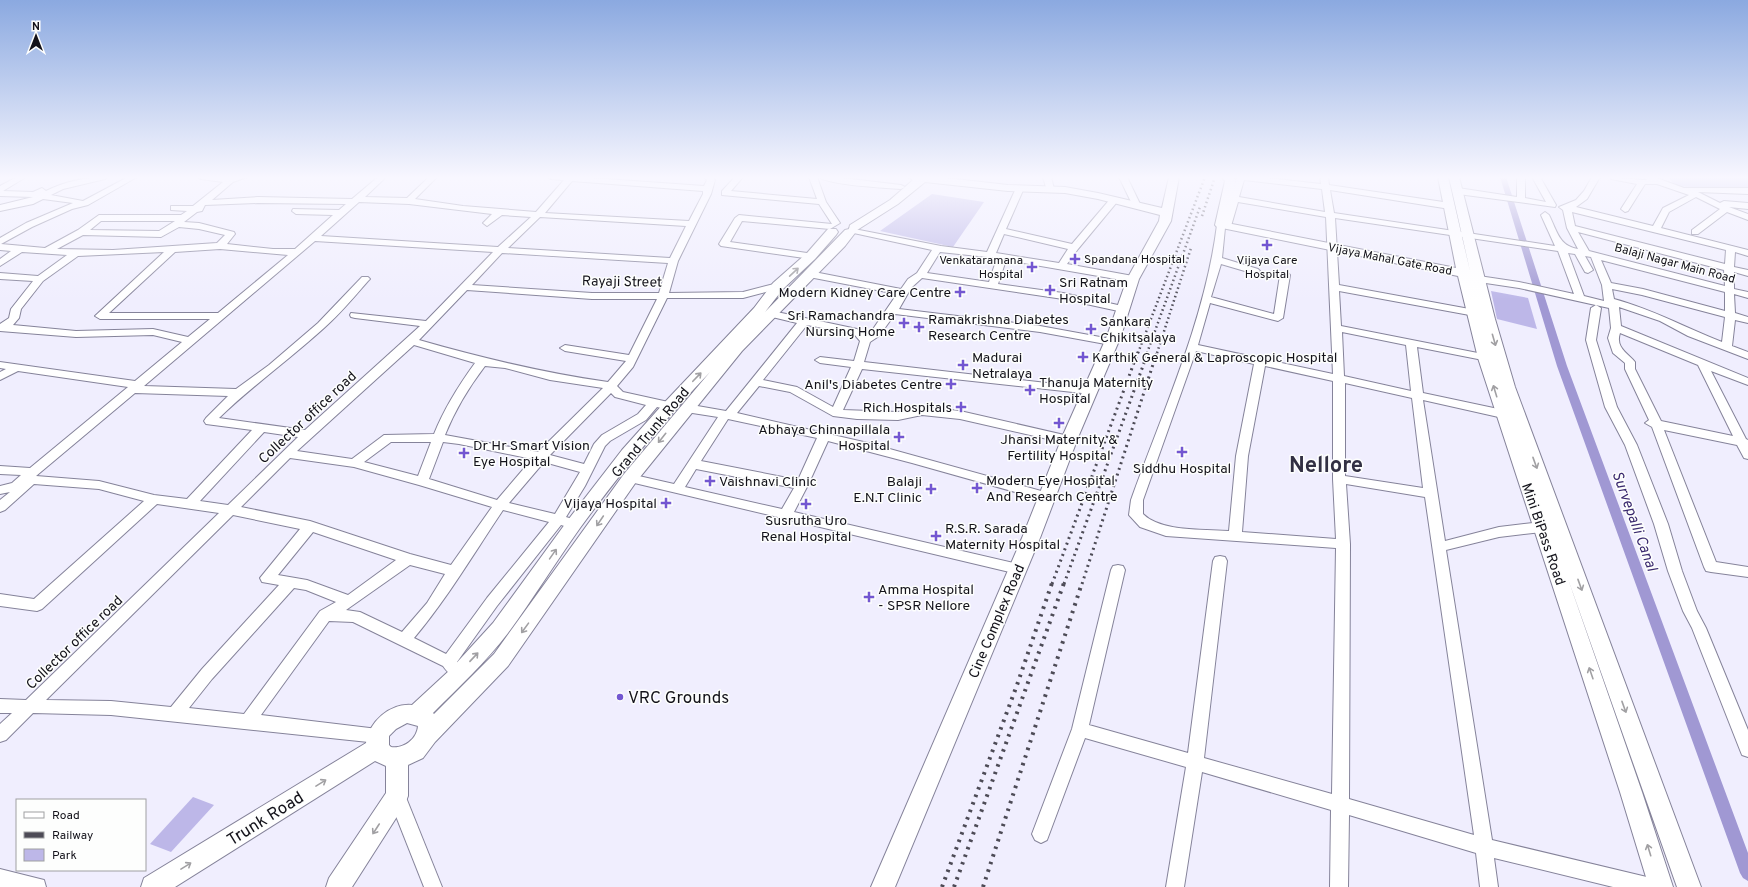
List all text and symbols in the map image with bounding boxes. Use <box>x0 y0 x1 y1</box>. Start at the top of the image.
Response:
north arrow <box>16 16 56 56</box>
text: N <box>32 20 40 34</box>
marker: Vijaya Care Hospital <box>1261 239 1273 251</box>
street label: Vijaya Mahal Gate Road <box>1326 240 1453 280</box>
street label: Balaji Nagar Main Road <box>1613 240 1737 288</box>
place label: Spandana Hospital <box>1084 252 1185 268</box>
place label: Venkataramana Hospital <box>939 253 1023 283</box>
marker: Spandana Hospital <box>1069 253 1081 265</box>
place label: Vijaya Care Hospital <box>1237 253 1297 283</box>
marker: Venkataramana Hospital <box>1026 261 1038 273</box>
one-way arrow <box>789 267 799 276</box>
street label: Rayaji Street <box>582 273 662 292</box>
place label: Sri Ratnam Hospital <box>1059 275 1128 308</box>
marker: Sri Ratnam Hospital <box>1044 284 1056 296</box>
place label: Modern Kidney Care Centre <box>779 285 951 302</box>
marker: Modern Kidney Care Centre <box>954 286 966 298</box>
place label: Sri Ramachandra Nursing Home <box>787 308 895 341</box>
place label: Ramakrishna Diabetes Research Centre <box>928 312 1069 345</box>
place label: Sankara Chikitsalaya <box>1100 314 1176 347</box>
marker: Sri Ramachandra Nursing Home <box>898 317 910 329</box>
marker: Ramakrishna Diabetes Research Centre <box>913 321 925 333</box>
marker: Sankara Chikitsalaya <box>1085 323 1097 335</box>
one-way arrow <box>1491 333 1498 346</box>
place label: Madurai Netralaya <box>972 350 1032 383</box>
place label: Karthik General & Laproscopic Hospital <box>1092 350 1337 367</box>
marker: Karthik General & Laproscopic Hospital <box>1077 351 1089 363</box>
marker: Madurai Netralaya <box>957 359 969 371</box>
street label: Collector office road <box>255 368 361 468</box>
one-way arrow <box>692 372 701 382</box>
place label: Thanuja Maternity Hospital <box>1039 375 1153 408</box>
place label: Anil's Diabetes Centre <box>804 377 942 394</box>
marker: Anil's Diabetes Centre <box>945 378 957 390</box>
street label: Grand Trunk Road <box>609 384 694 481</box>
marker: Thanuja Maternity Hospital <box>1024 384 1036 396</box>
one-way arrow <box>1491 385 1499 397</box>
place label: Rich Hospitals <box>863 400 952 417</box>
marker: Rich Hospitals <box>955 401 967 413</box>
marker: Jhansi Maternity & Fertility Hospital <box>1053 417 1065 429</box>
place label: Abhaya Chinnapillala Hospital <box>758 422 890 455</box>
marker: Abhaya Chinnapillala Hospital <box>893 431 905 443</box>
place label: Jhansi Maternity & Fertility Hospital <box>1000 432 1118 465</box>
one-way arrow <box>657 433 666 444</box>
place label: Dr Hr Smart Vision Eye Hospital <box>473 438 590 471</box>
marker: Siddhu Hospital <box>1176 446 1188 458</box>
marker: Dr Hr Smart Vision Eye Hospital <box>458 447 470 459</box>
district label: Nellore <box>1289 453 1363 480</box>
one-way arrow <box>1532 456 1540 468</box>
place label: Siddhu Hospital <box>1133 461 1231 478</box>
water label: Survepalli Canal <box>1607 469 1661 575</box>
place label: Modern Eye Hospital And Research Centre <box>986 473 1118 506</box>
place label: Vaishnavi Clinic <box>719 474 817 491</box>
place label: Balaji E.N.T Clinic <box>853 474 922 507</box>
marker: Vaishnavi Clinic <box>704 475 716 487</box>
street label: Mini BiPass Road <box>1517 481 1568 588</box>
marker: Modern Eye Hospital And Research Centre <box>971 482 983 494</box>
marker: Balaji E.N.T Clinic <box>925 483 937 495</box>
place label: Vijaya Hospital <box>564 496 657 513</box>
marker: Vijaya Hospital <box>660 497 672 509</box>
marker: Susrutha Uro Renal Hospital <box>800 498 812 510</box>
place label: Susrutha Uro Renal Hospital <box>761 513 851 546</box>
one-way arrow <box>596 516 604 527</box>
place label: R.S.R. Sarada Maternity Hospital <box>945 521 1060 554</box>
marker: R.S.R. Sarada Maternity Hospital <box>930 530 942 542</box>
one-way arrow <box>549 549 557 560</box>
street label: Cine Complex Road <box>966 562 1029 681</box>
one-way arrow <box>1577 578 1584 591</box>
place label: Amma Hospital - SPSR Nellore <box>878 582 974 615</box>
marker: Amma Hospital - SPSR Nellore <box>863 591 875 603</box>
street label: Collector office road <box>23 593 127 694</box>
one-way arrow <box>521 622 529 633</box>
one-way arrow <box>469 652 479 662</box>
one-way arrow <box>1587 667 1594 680</box>
place label: VRC Grounds <box>628 688 729 710</box>
marker: VRC Grounds <box>615 692 625 702</box>
one-way arrow <box>1621 701 1628 714</box>
one-way arrow <box>315 779 327 787</box>
street label: Trunk Road <box>224 787 309 852</box>
legend <box>16 799 146 871</box>
text: Road <box>52 808 80 824</box>
one-way arrow <box>371 823 379 835</box>
text: Railway <box>52 828 93 844</box>
one-way arrow <box>1645 843 1652 856</box>
text: Park <box>52 848 77 864</box>
one-way arrow <box>180 862 192 870</box>

